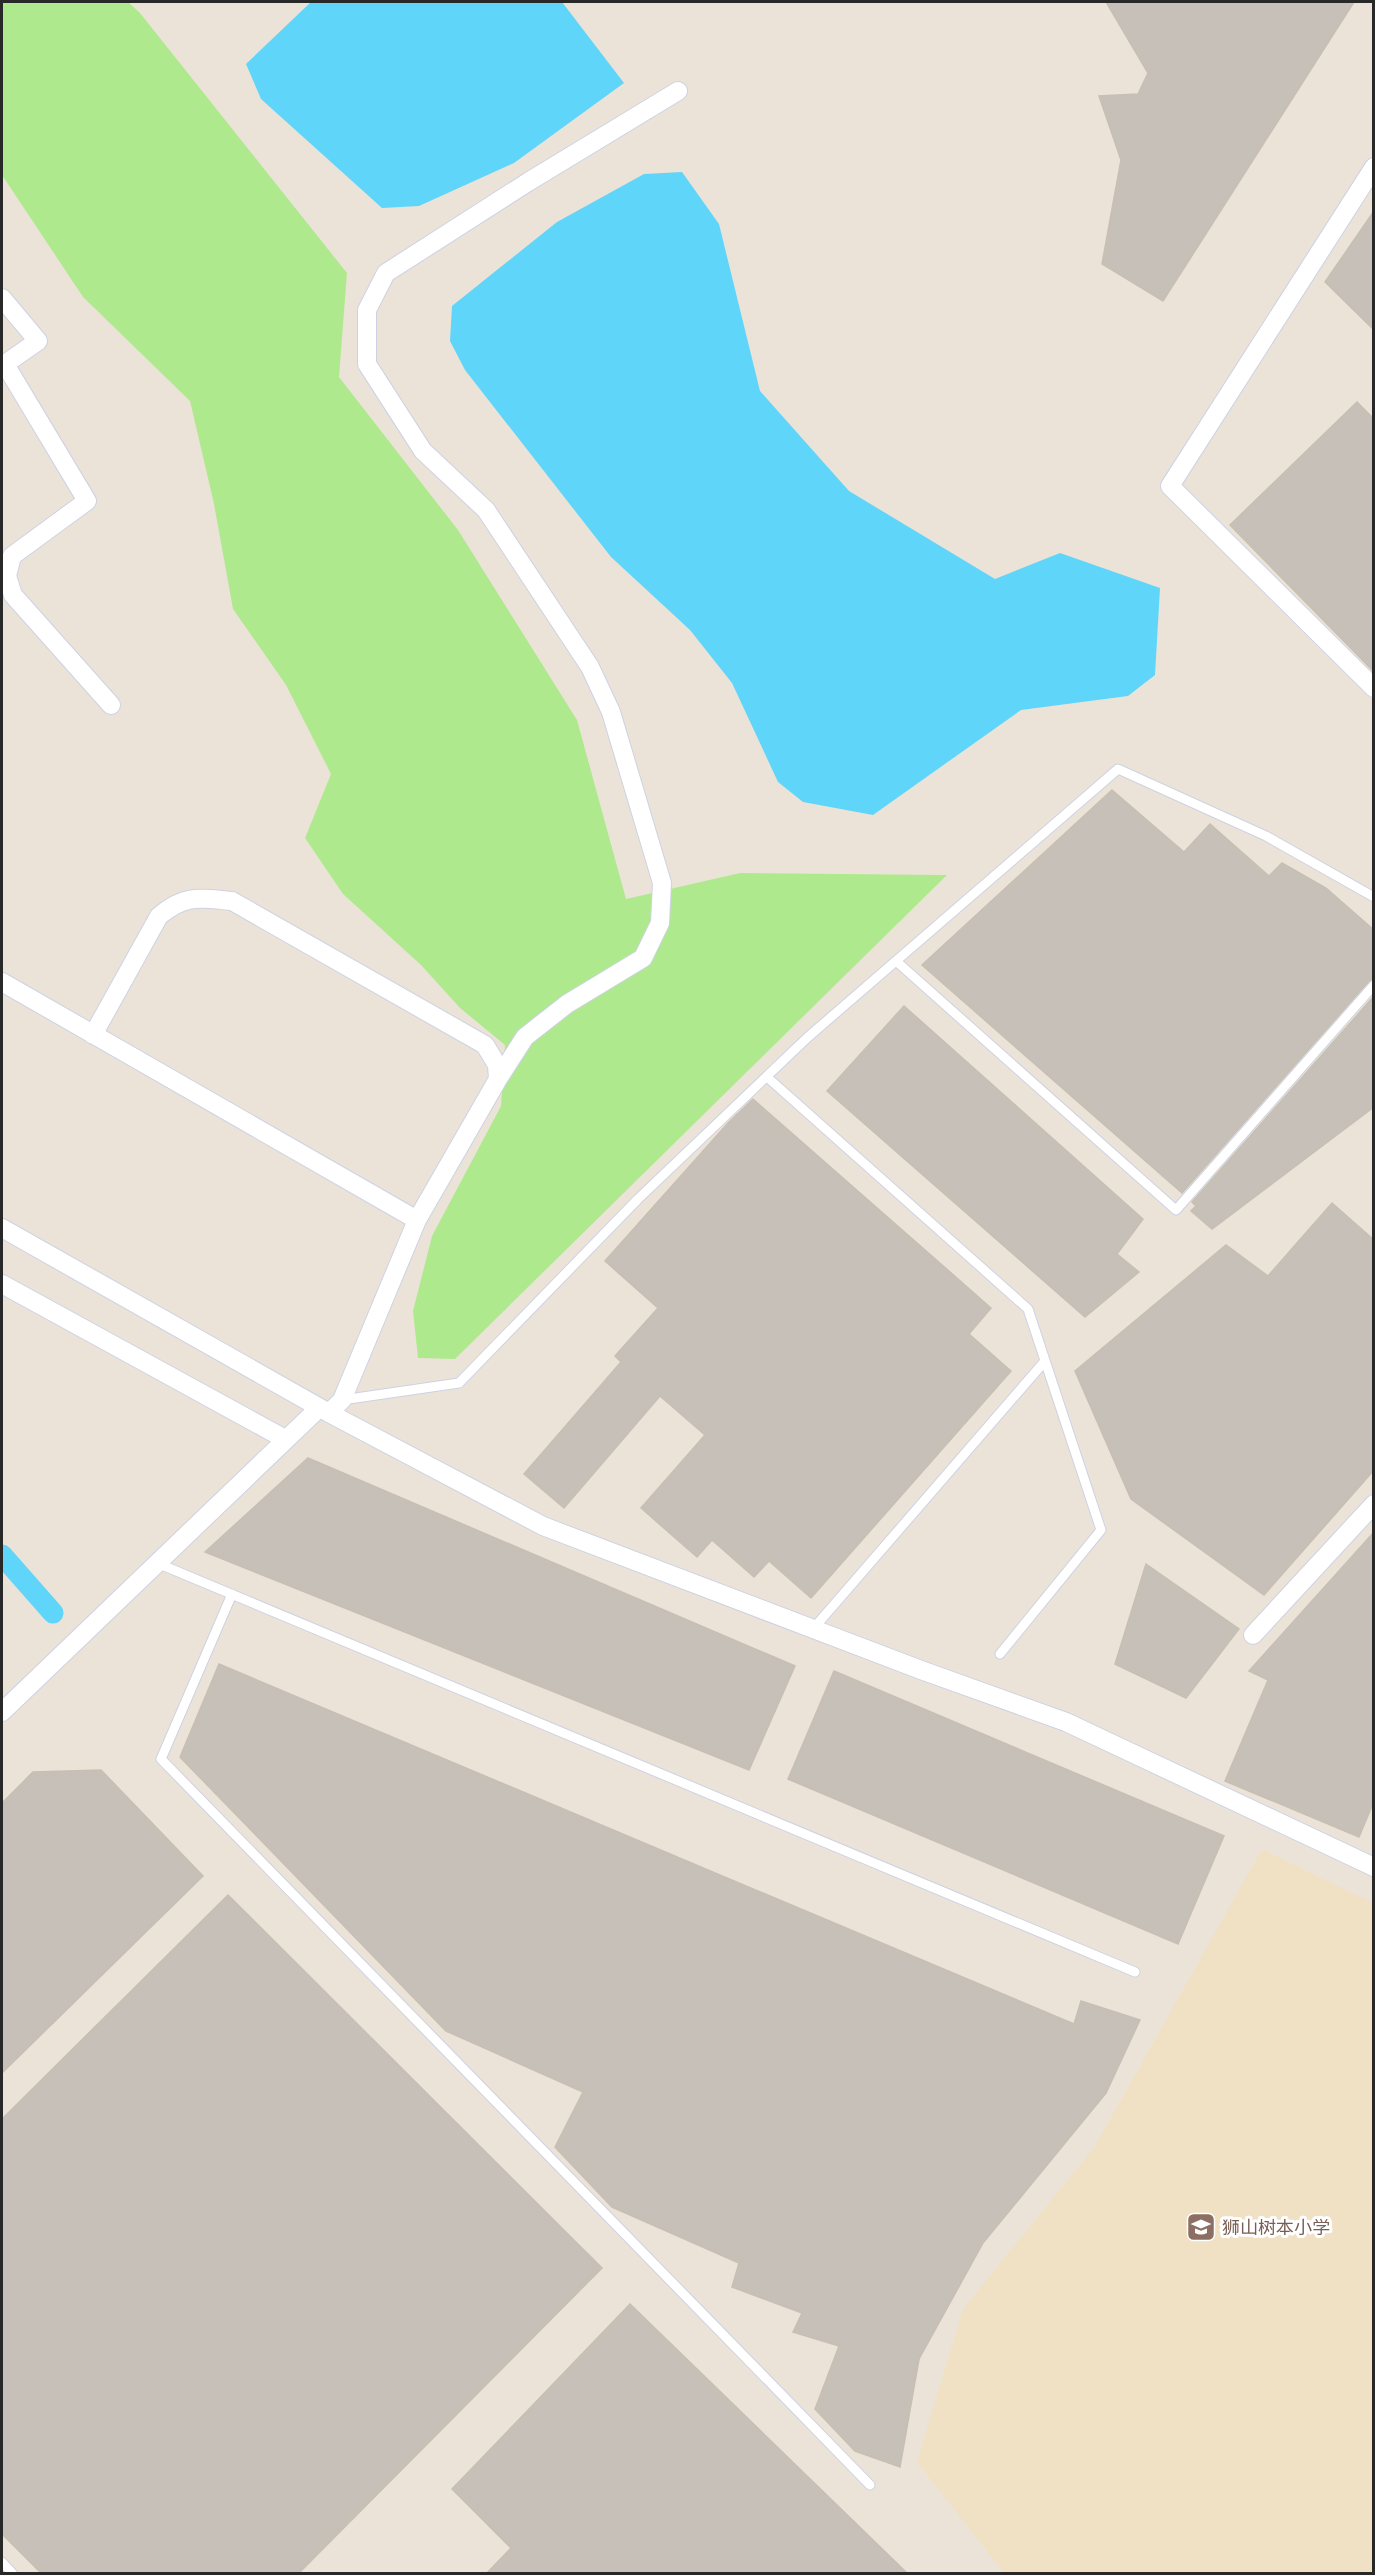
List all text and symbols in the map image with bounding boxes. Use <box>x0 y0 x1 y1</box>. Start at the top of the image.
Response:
school or university icon: 狮山树本小学 <box>1185 2211 1217 2243</box>
place label: 狮山树本小学 <box>1222 2217 1330 2238</box>

